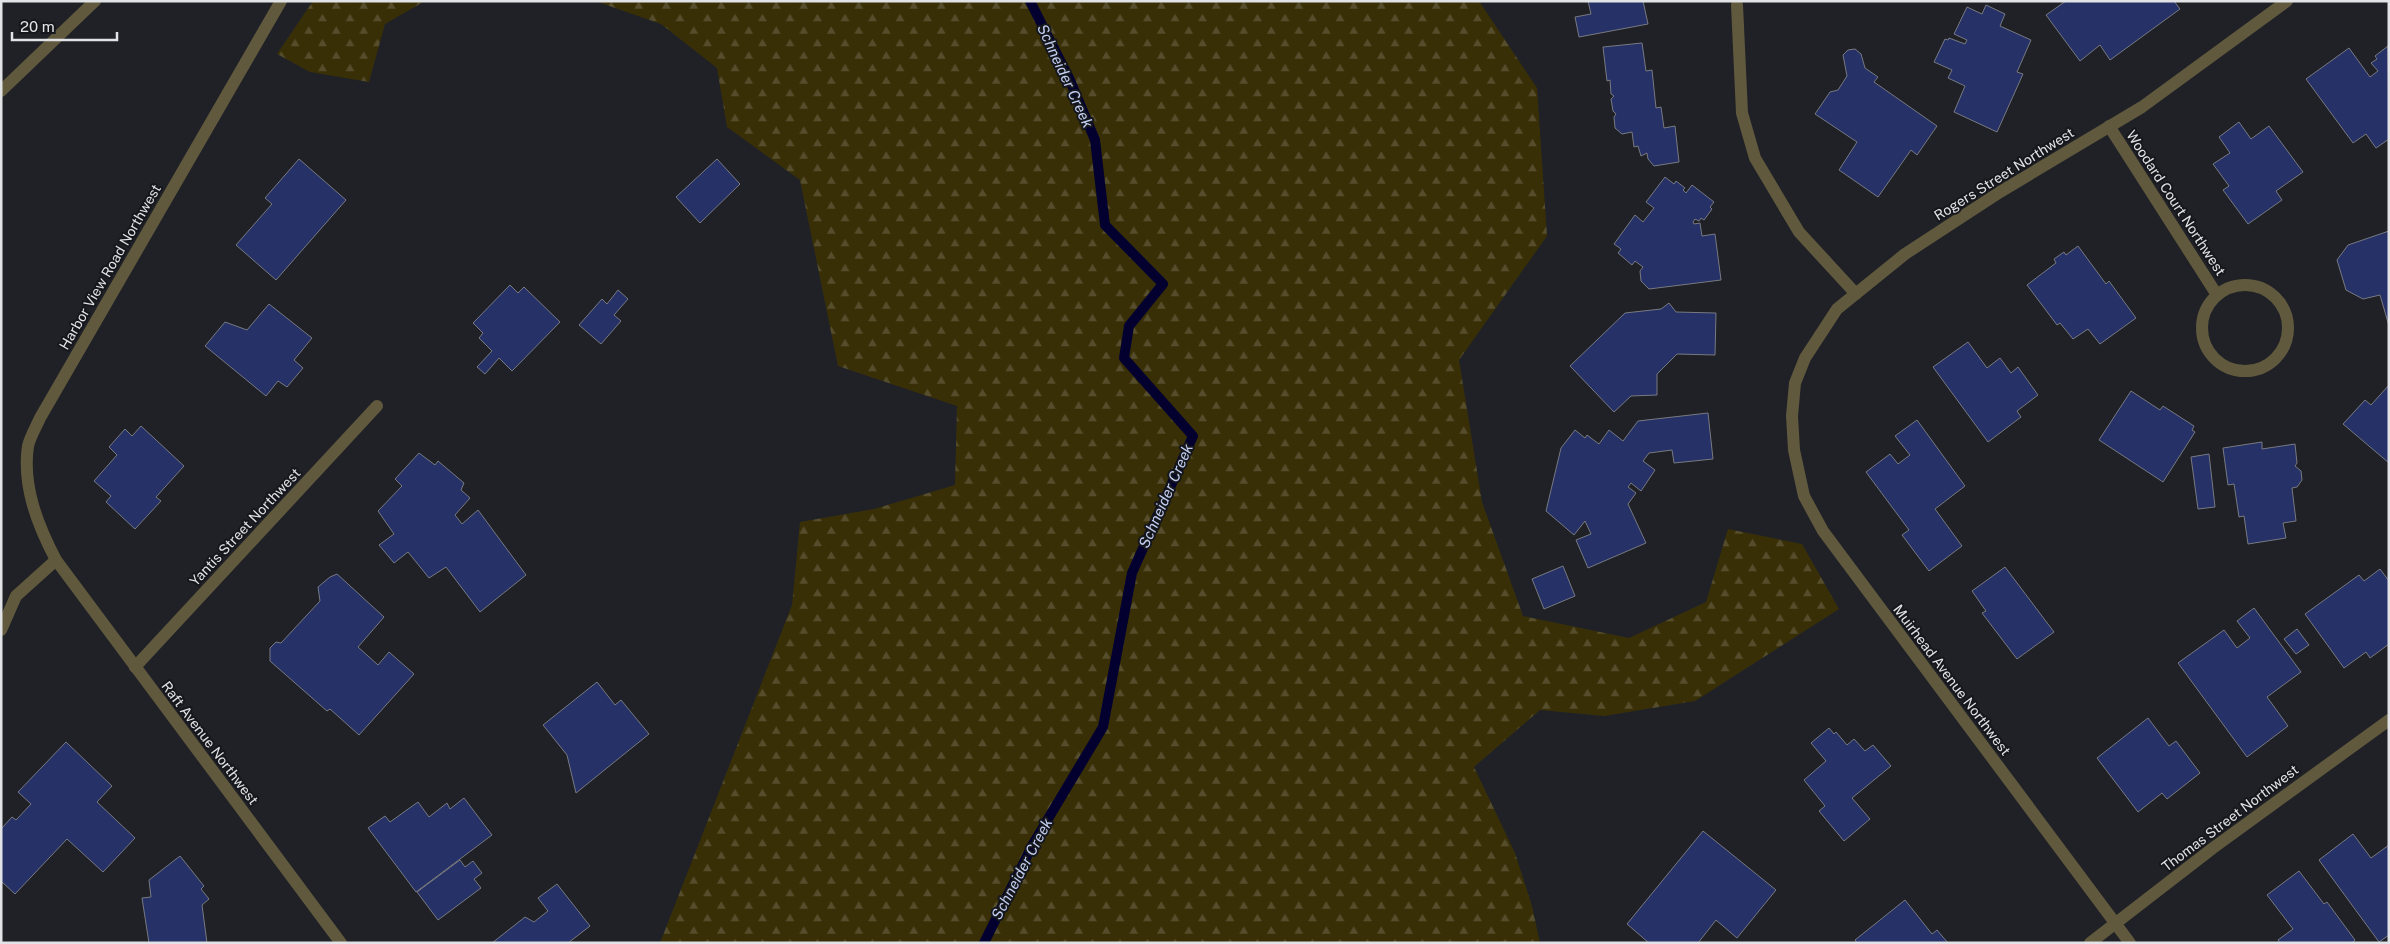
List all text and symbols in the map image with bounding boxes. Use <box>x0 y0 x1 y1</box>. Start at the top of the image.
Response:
scale bar <box>12 10 118 42</box>
text: 20 m <box>20 18 55 35</box>
water label: Schneider Creek <box>1034 21 1097 131</box>
street label: Rogers Street Northwest <box>1931 124 2077 224</box>
street label: Woodard Court Northwest <box>2123 128 2229 278</box>
street label: Harbor View Road Northwest <box>56 181 164 353</box>
water label: Schneider Creek <box>1135 440 1197 551</box>
street label: Yantis Street Northwest <box>186 465 304 589</box>
street label: Muirhead Avenue Northwest <box>1890 602 2014 758</box>
street label: Raft Avenue Northwest <box>158 678 262 808</box>
street label: Thomas Street Northwest <box>2159 761 2301 875</box>
water label: Schneider Creek <box>988 814 1056 922</box>

